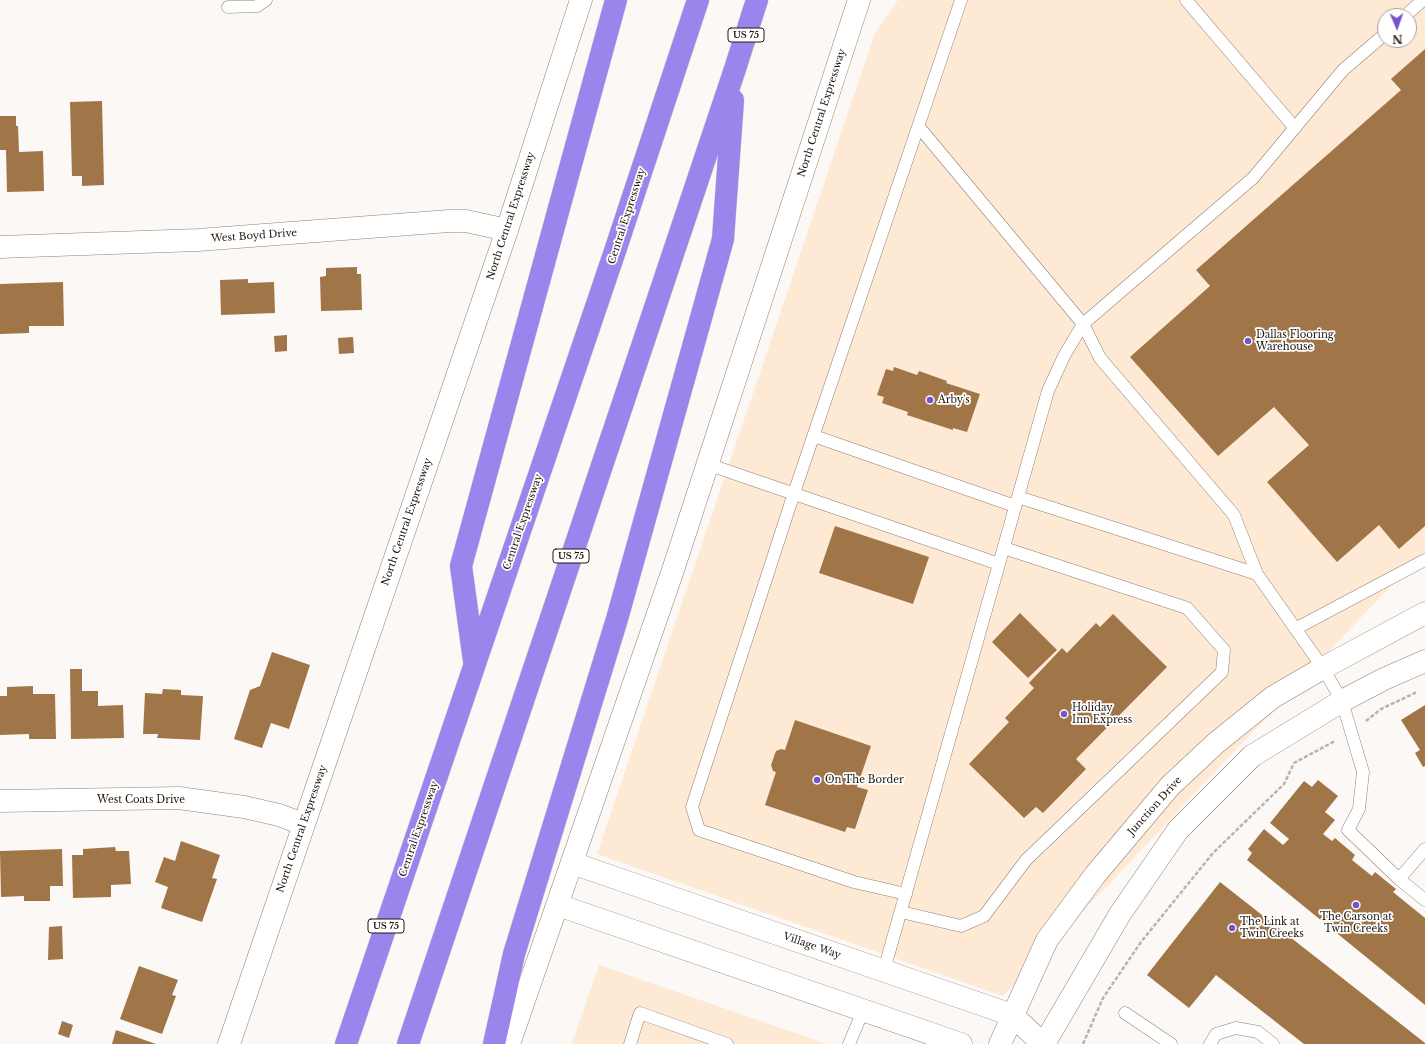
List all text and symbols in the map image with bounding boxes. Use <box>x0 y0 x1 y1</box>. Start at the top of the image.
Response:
north arrow <box>1377 8 1417 48</box>
road number: US 75 <box>728 28 764 42</box>
text: N <box>1392 32 1403 46</box>
street label: North Central Expressway <box>796 47 848 179</box>
street label: North Central Expressway <box>485 150 537 282</box>
street label: Central Expressway <box>606 166 648 266</box>
street label: West Boyd Drive <box>211 227 297 245</box>
place label: Dallas Flooring Warehouse <box>1256 329 1334 352</box>
marker: Dallas Flooring Warehouse <box>1243 336 1253 346</box>
place label: Arby's <box>938 394 970 406</box>
marker: Arby's <box>925 395 935 405</box>
street label: North Central Expressway <box>379 457 435 587</box>
street label: Central Expressway <box>501 473 545 571</box>
road number: US 75 <box>553 549 589 563</box>
place label: Holiday Inn Express <box>1072 702 1132 726</box>
marker: Holiday Inn Express <box>1059 709 1069 719</box>
street label: North Central Expressway <box>274 764 330 894</box>
place label: On The Border <box>825 774 904 786</box>
street label: Junction Drive <box>1126 774 1184 838</box>
marker: On The Border <box>812 775 822 785</box>
street label: Central Expressway <box>397 780 441 878</box>
street label: West Coats Drive <box>97 794 185 806</box>
marker: The Carson at Twin Creeks <box>1351 900 1361 910</box>
place label: The Carson at Twin Creeks <box>1320 911 1392 934</box>
place label: The Link at Twin Creeks <box>1240 916 1304 940</box>
road number: US 75 <box>368 919 404 933</box>
marker: The Link at Twin Creeks <box>1227 923 1237 933</box>
street label: Village Way <box>782 931 842 961</box>

